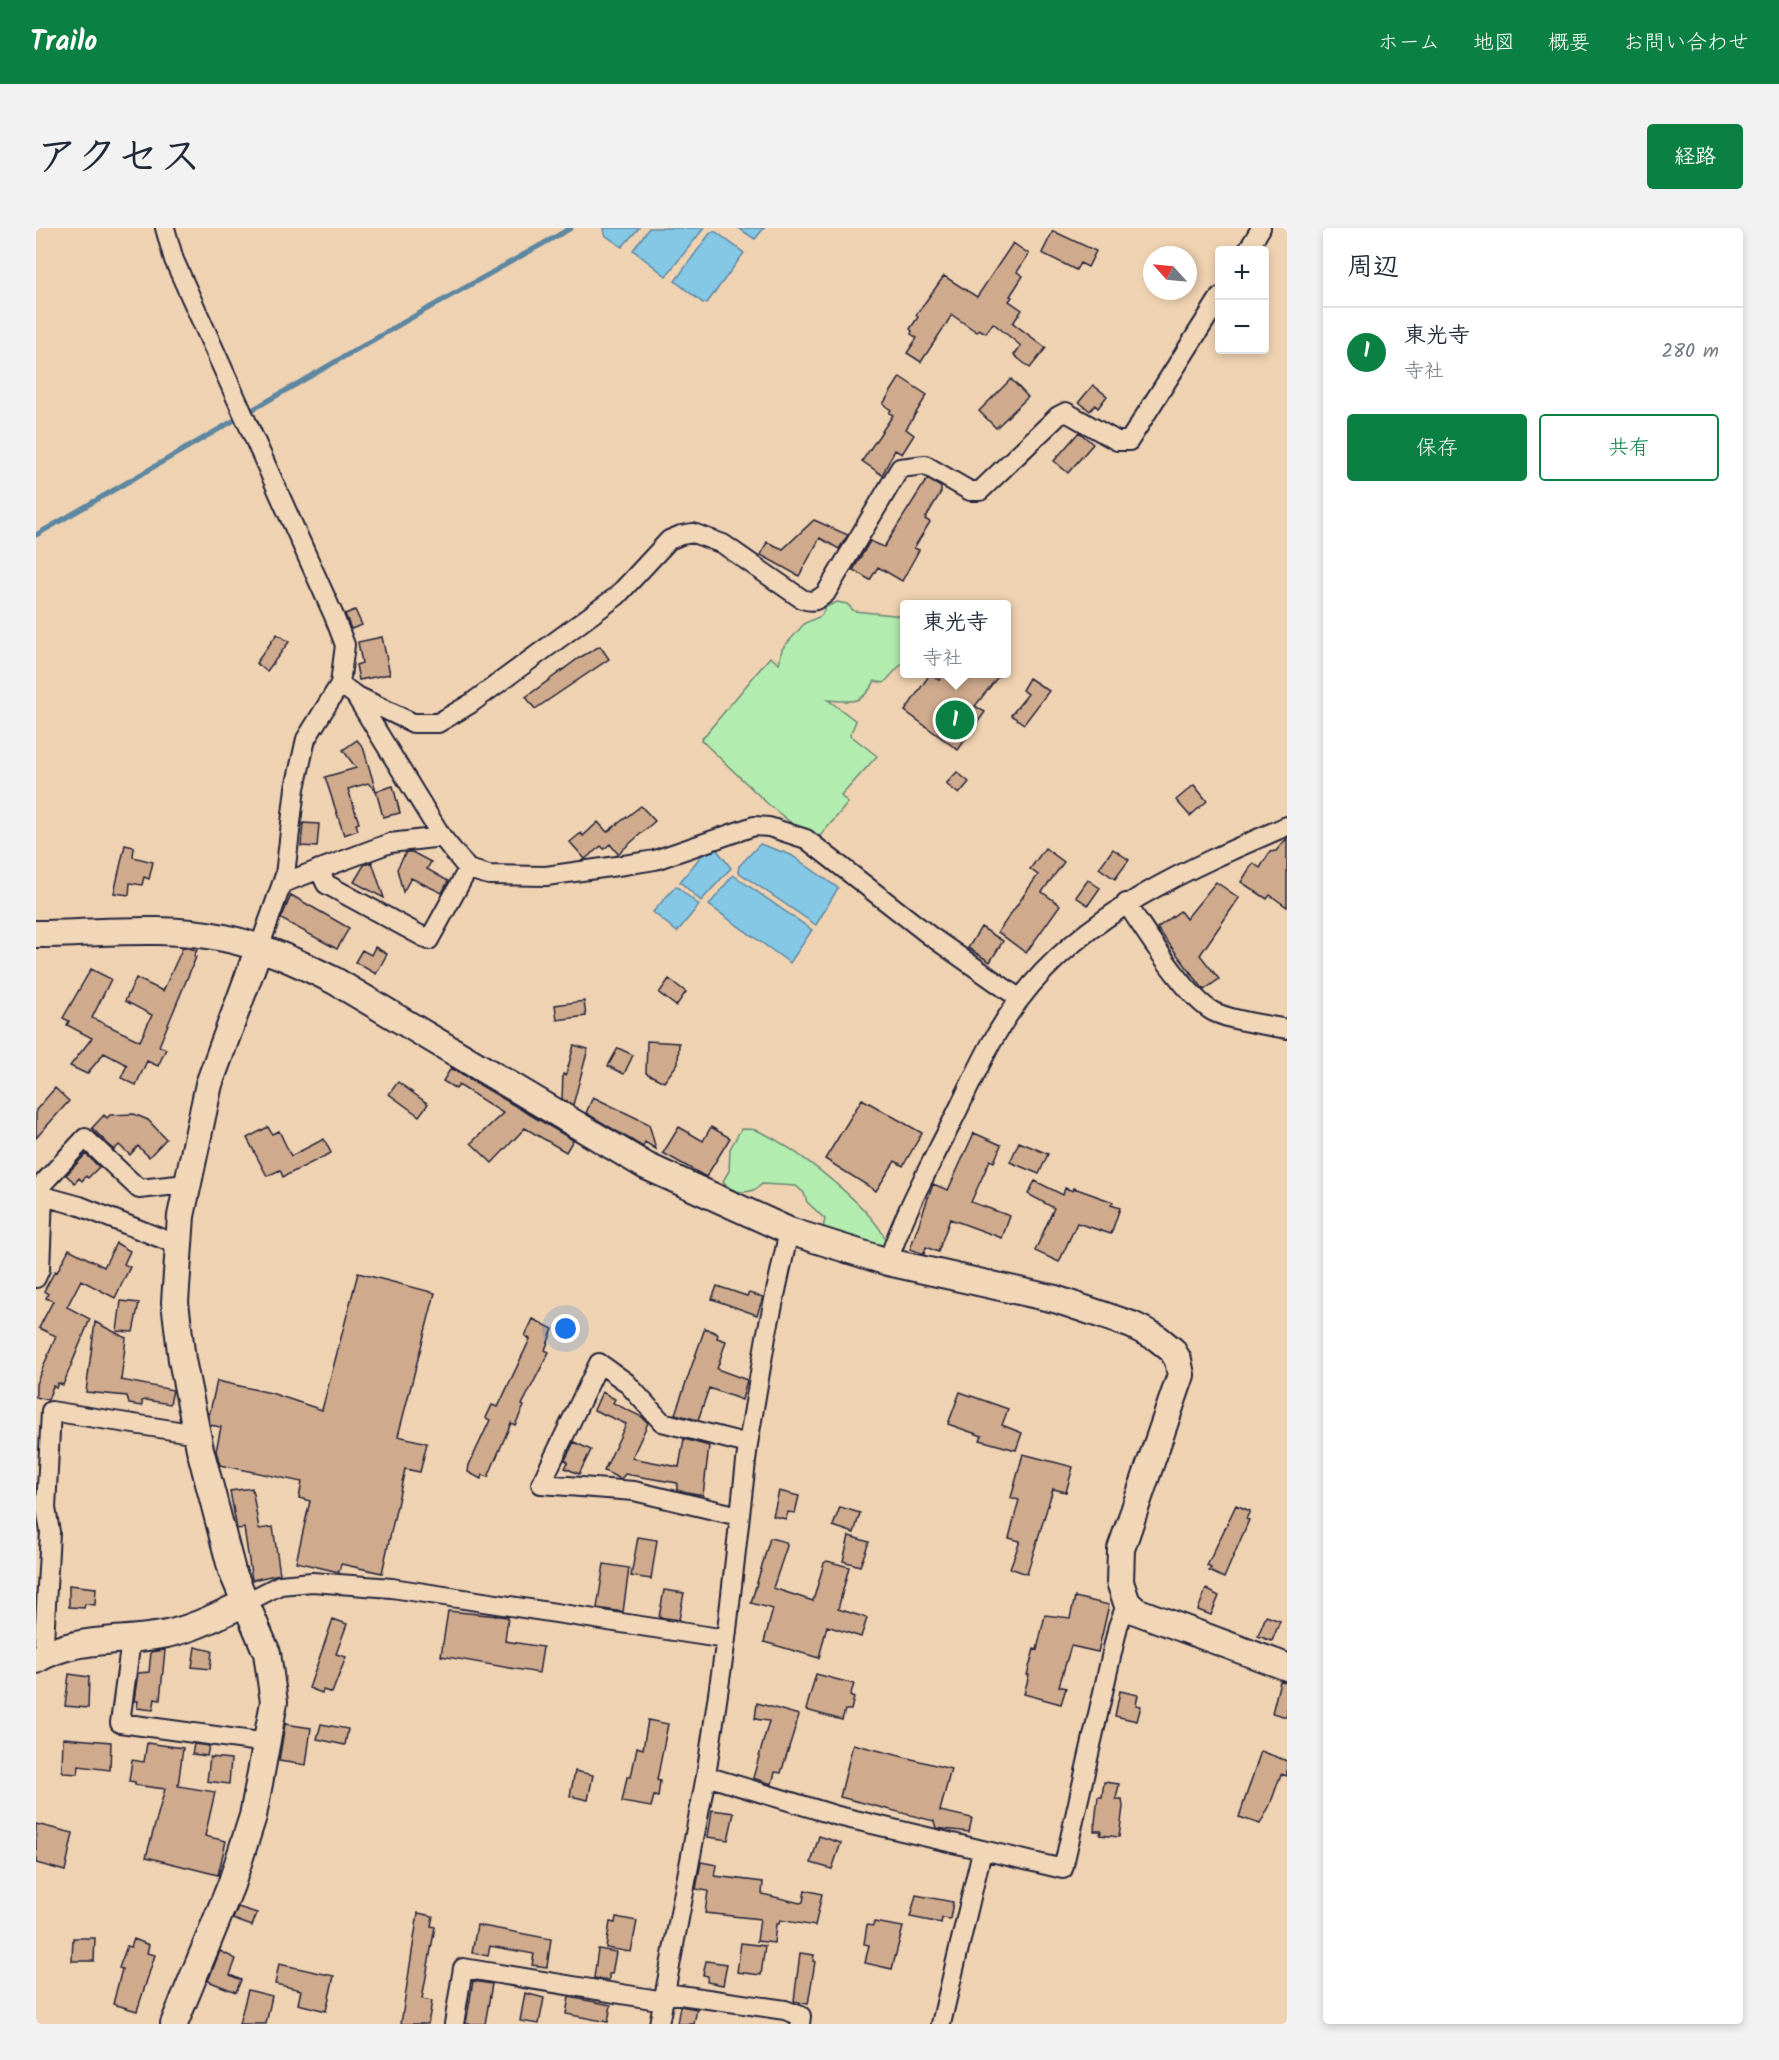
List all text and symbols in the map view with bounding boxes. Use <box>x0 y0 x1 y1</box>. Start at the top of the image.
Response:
text: Trailo <box>30 20 97 65</box>
text: ホーム <box>1378 27 1440 60</box>
text: 地図 <box>1473 27 1515 60</box>
text: 概要 <box>1548 27 1590 60</box>
text: お問い合わせ <box>1623 27 1749 60</box>
button: 経路 <box>1647 124 1743 189</box>
text: アクセス <box>36 125 201 192</box>
north arrow <box>1143 246 1197 300</box>
map controls <box>1215 246 1269 354</box>
button: + <box>1215 246 1269 300</box>
text: 周辺 <box>1347 247 1399 289</box>
button: − <box>1215 300 1269 354</box>
text: 東光寺 <box>1404 319 1470 354</box>
text: 1 <box>1363 336 1370 368</box>
text: 280 m <box>1661 336 1719 368</box>
text: 寺社 <box>1404 356 1444 388</box>
button: 保存 <box>1347 414 1527 481</box>
button: 共有 <box>1539 414 1719 481</box>
popup <box>900 600 1011 678</box>
text: 東光寺 <box>922 606 989 641</box>
text: 寺社 <box>922 643 962 675</box>
pin: 1 <box>936 698 974 742</box>
your location <box>551 1314 580 1343</box>

